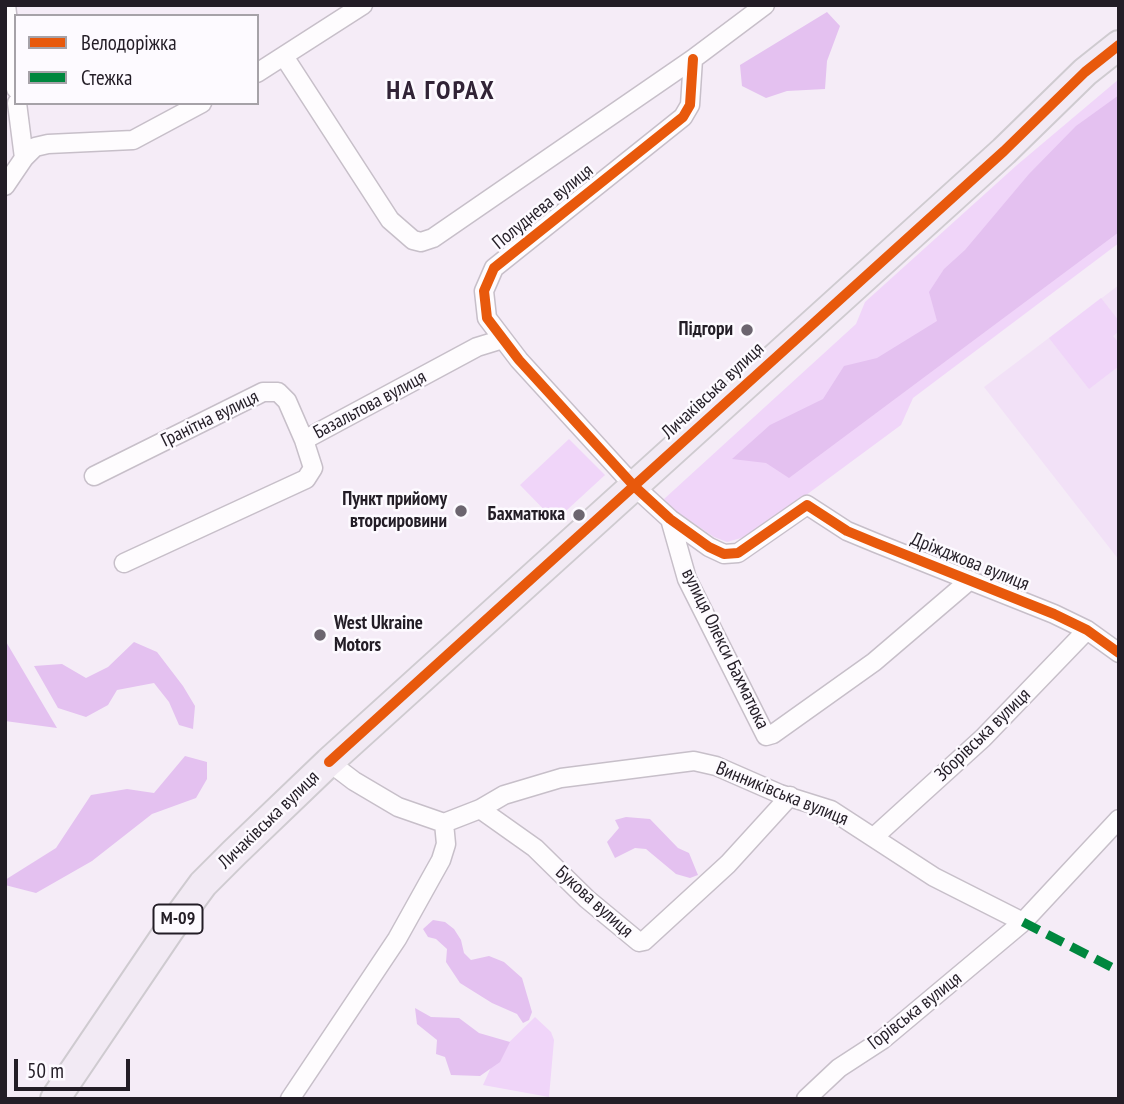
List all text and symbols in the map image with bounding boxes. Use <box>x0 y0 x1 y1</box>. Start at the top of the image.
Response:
legend <box>14 14 259 105</box>
text: Велодоріжка <box>81 29 177 56</box>
text: Стежка <box>81 64 132 91</box>
district label: НА ГОРАХ <box>387 76 495 108</box>
street label: Полуднева вулиця <box>488 159 598 255</box>
place label: Підгори <box>678 319 733 341</box>
marker: Підгори <box>739 322 755 338</box>
street label: Личаківська вулиця <box>657 338 769 444</box>
street label: Базальтова вулиця <box>310 366 430 444</box>
street label: Гранітна вулиця <box>158 386 262 452</box>
place label: Пункт прийому вторсировини <box>342 489 447 533</box>
marker: Пункт прийому вторсировини <box>453 503 469 519</box>
place label: Бахматюка <box>488 504 565 526</box>
marker: Бахматюка <box>571 507 587 523</box>
street label: Дріжджова вулиця <box>908 528 1032 596</box>
street label: вулиця Олекси Бахматюка <box>676 565 774 733</box>
place label: West Ukraine Motors <box>334 613 423 657</box>
marker: West Ukraine Motors <box>312 627 328 643</box>
street label: Зборівська вулиця <box>930 684 1036 786</box>
street label: Винниківська вулиця <box>713 757 851 831</box>
street label: Личаківська вулиця <box>214 766 324 874</box>
street label: Букова вулиця <box>550 861 638 943</box>
road number: М-09 <box>154 904 202 934</box>
street label: Горівська вулиця <box>864 967 966 1055</box>
scale bar <box>18 1044 133 1088</box>
text: 50 m <box>27 1057 64 1084</box>

